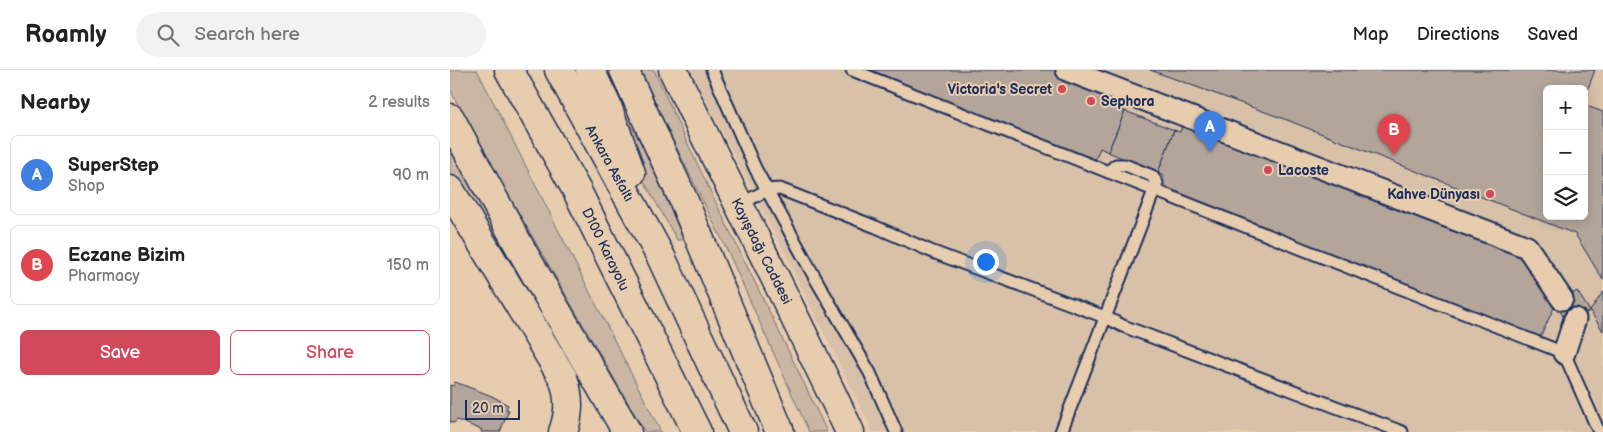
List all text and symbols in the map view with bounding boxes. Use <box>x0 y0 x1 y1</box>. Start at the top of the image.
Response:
search box <box>136 12 486 57</box>
text: Roamly <box>25 20 106 49</box>
icon: search <box>154 21 182 49</box>
text: Search here <box>194 23 300 46</box>
text: Map <box>1353 24 1389 45</box>
text: Directions <box>1417 24 1499 45</box>
text: Saved <box>1527 24 1578 45</box>
place label: Victoria's Secret <box>948 81 1052 98</box>
marker: Victoria's Secret <box>1056 83 1068 95</box>
map controls <box>1543 85 1588 220</box>
button: + <box>1543 85 1588 130</box>
text: Nearby <box>20 90 90 115</box>
text: 2 results <box>368 93 430 112</box>
place label: Sephora <box>1101 93 1155 110</box>
marker: Sephora <box>1085 95 1097 107</box>
pin: A <box>1194 111 1226 152</box>
pin: B <box>1378 114 1410 155</box>
street label: Ankara Asfaltı <box>582 122 638 204</box>
button: − <box>1543 130 1588 175</box>
text: SuperStep <box>68 154 159 177</box>
place label: Lacoste <box>1278 162 1329 179</box>
marker: Lacoste <box>1262 164 1274 176</box>
text: A <box>32 166 42 185</box>
text: 90 m <box>393 166 429 185</box>
button: layers <box>1543 175 1588 220</box>
text: Shop <box>68 177 105 196</box>
place label: Kahve Dünyası <box>1387 186 1480 203</box>
marker: Kahve Dünyası <box>1484 188 1496 200</box>
street label: Kayışdağı Caddesi <box>727 195 796 307</box>
street label: D100 Karayolu <box>578 205 633 293</box>
text: Eczane Bizim <box>68 244 185 267</box>
your location <box>973 249 999 275</box>
text: B <box>31 256 43 275</box>
text: 150 m <box>387 256 429 275</box>
text: Pharmacy <box>68 267 140 286</box>
button: Save <box>20 330 220 375</box>
button: Share <box>230 330 430 375</box>
scale bar <box>465 397 520 420</box>
text: 20 m <box>472 400 504 417</box>

